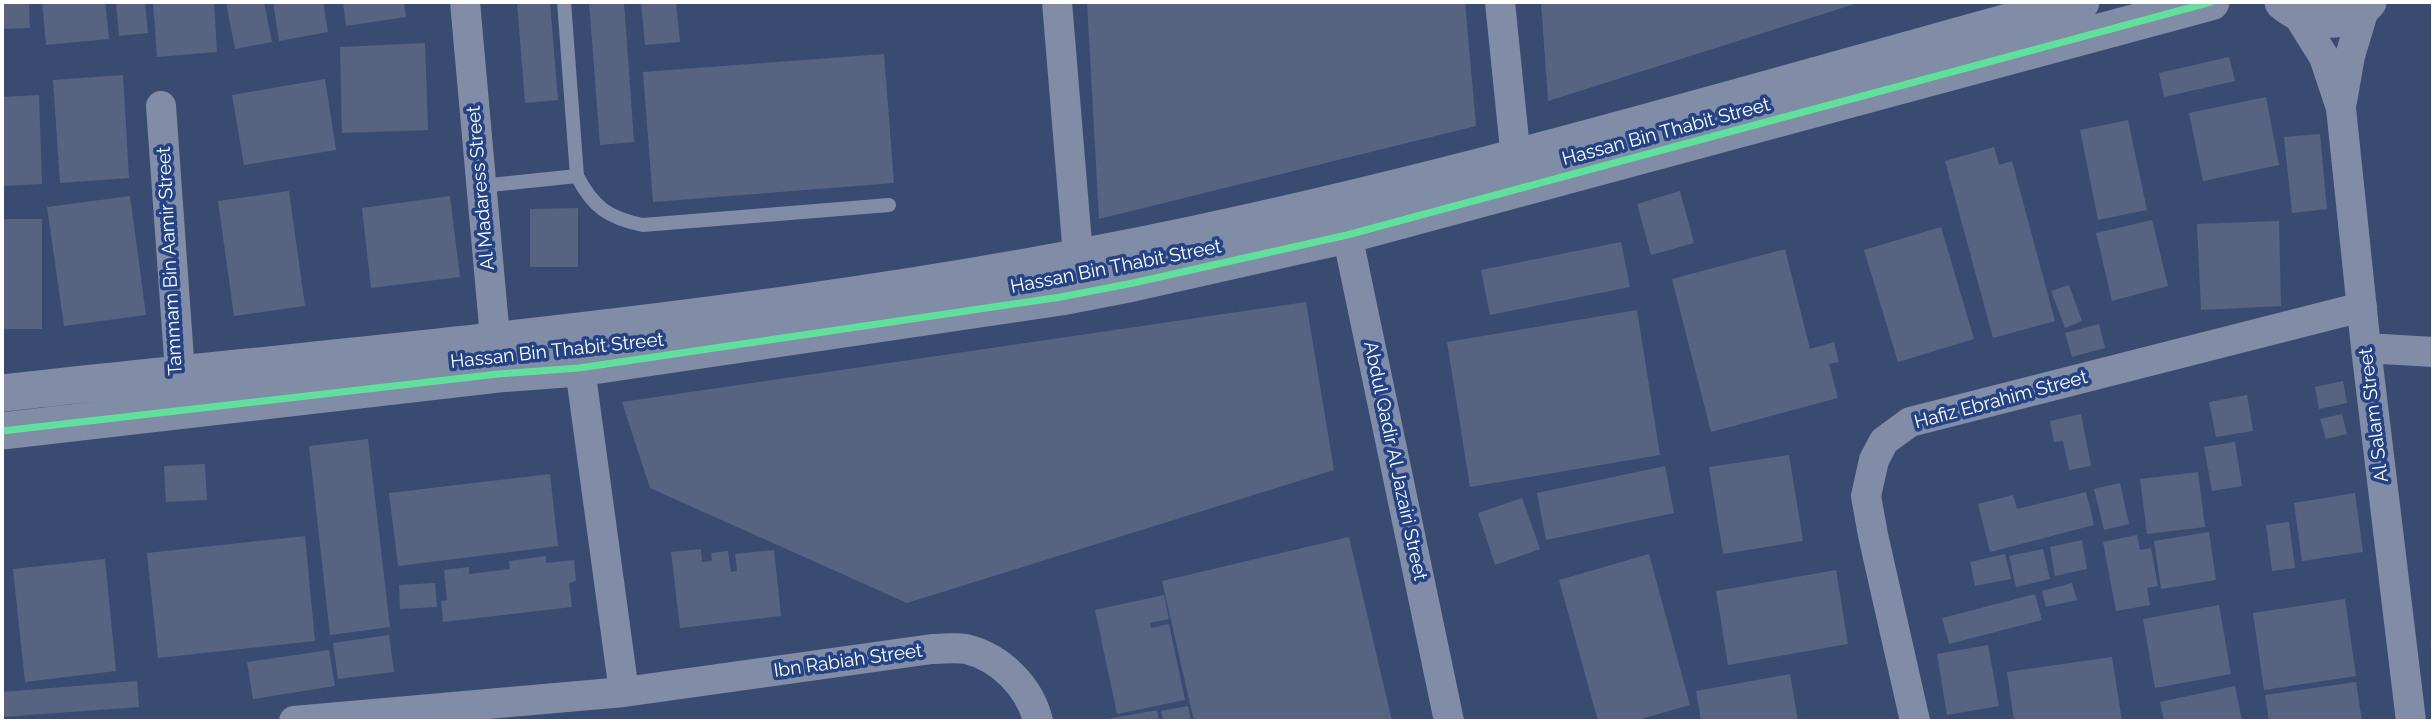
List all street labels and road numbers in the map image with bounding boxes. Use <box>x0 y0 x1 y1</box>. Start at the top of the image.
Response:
street label: Hassan Bin Thabit Street <box>1560 93 1772 171</box>
street label: Al Madaress Street <box>462 105 500 271</box>
street label: Tammam Bin Aamir Street <box>153 146 187 376</box>
street label: Hassan Bin Thabit Street <box>1009 235 1223 299</box>
street label: Hassan Bin Thabit Street <box>449 328 665 374</box>
street label: Abdul Qadir Al Jazairi Street <box>1358 339 1432 583</box>
street label: Al Salam Street <box>2354 346 2394 484</box>
street label: Hafiz Ebrahim Street <box>1912 366 2090 434</box>
street label: Ibn Rabiah Street <box>772 639 924 683</box>

